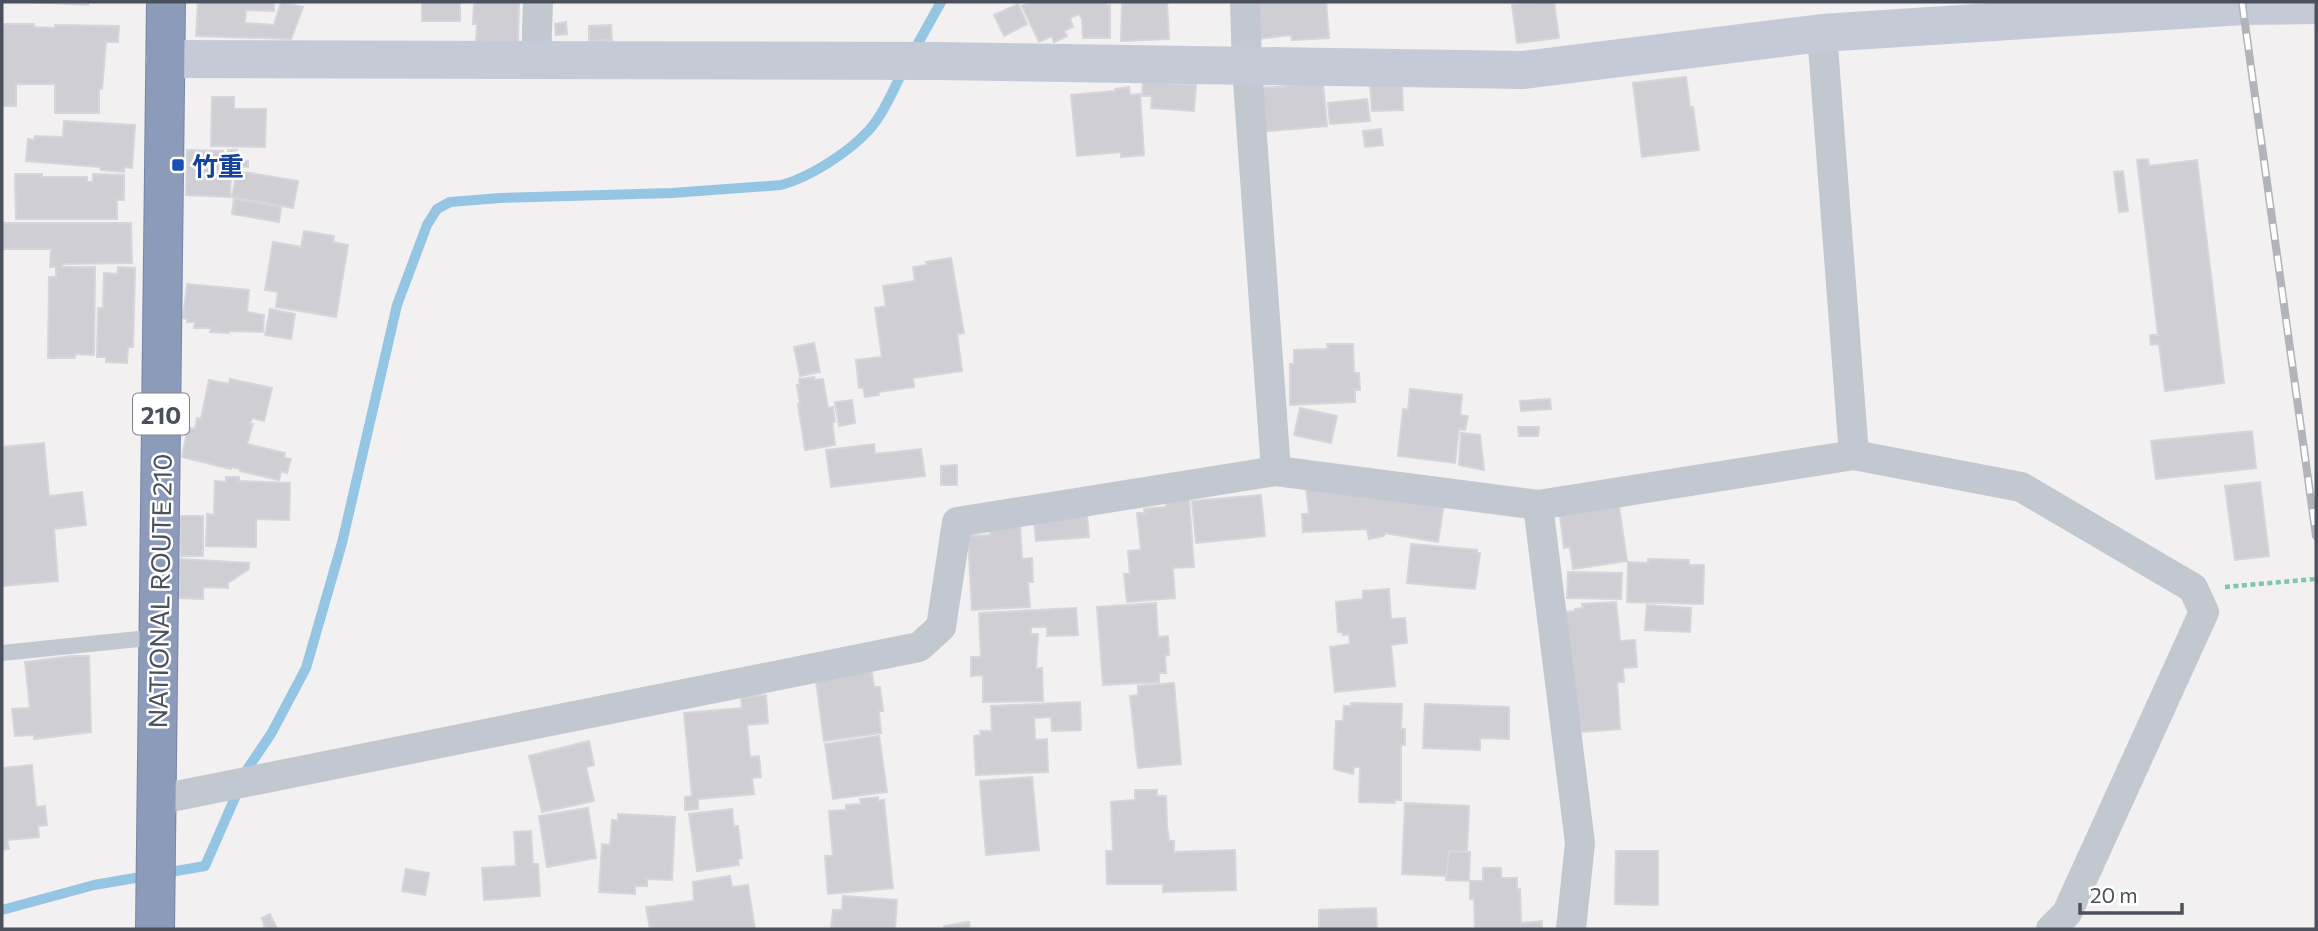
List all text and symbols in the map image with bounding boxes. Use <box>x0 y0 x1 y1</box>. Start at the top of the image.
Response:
place label: 竹重 <box>192 150 244 181</box>
marker: 竹重 <box>170 157 186 173</box>
road number: 210 <box>133 394 189 435</box>
street label: NATIONAL ROUTE 210 <box>141 453 177 729</box>
scale bar <box>2080 872 2182 916</box>
text: 20 m <box>2090 882 2138 907</box>

